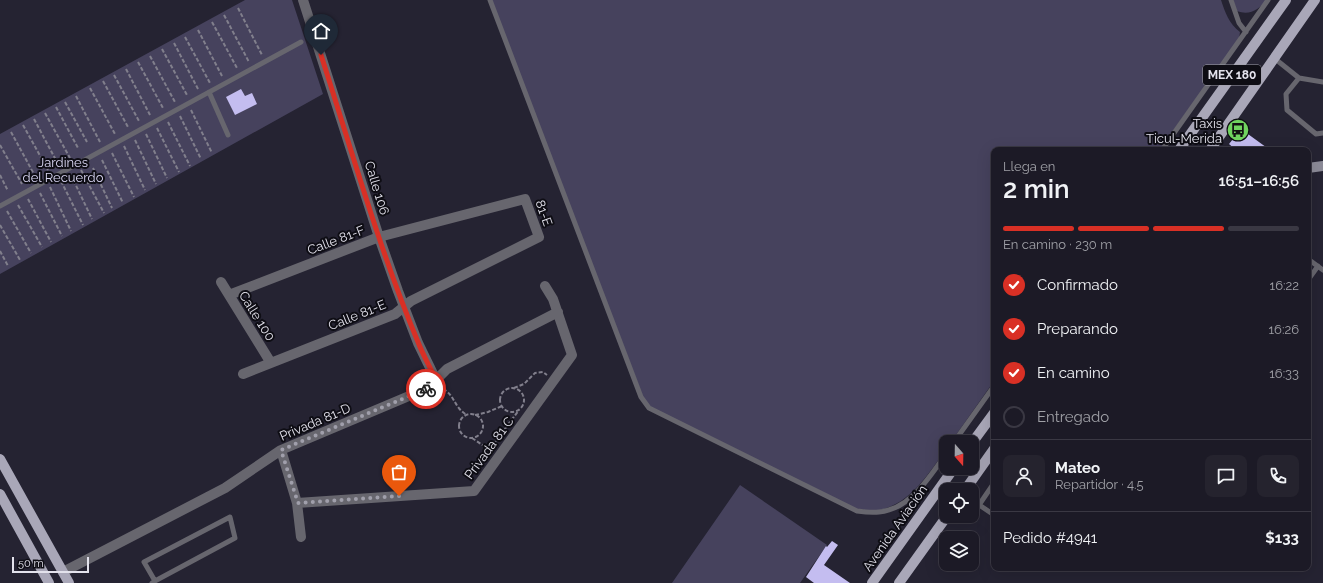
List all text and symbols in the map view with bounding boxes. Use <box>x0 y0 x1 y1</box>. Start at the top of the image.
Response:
pin <box>304 14 338 55</box>
icon: home <box>310 20 332 42</box>
road number: MEX 180 <box>1203 65 1261 85</box>
place label: Taxis Ticul-Merida <box>1146 116 1222 146</box>
bus stop icon: Taxis Ticul-Merida <box>1225 117 1251 143</box>
park label: Jardines del Recuerdo <box>23 155 104 185</box>
street label: Calle 106 <box>362 159 392 217</box>
text: Llega en <box>1003 159 1055 174</box>
text: 16:51–16:56 <box>1219 172 1299 190</box>
text: 2 min <box>1003 174 1070 204</box>
street label: 81-E <box>532 198 556 228</box>
street label: Calle 81-F <box>305 222 367 258</box>
text: En camino · 230 m <box>1003 237 1112 252</box>
icon: check <box>1003 274 1025 296</box>
text: Confirmado <box>1037 276 1118 294</box>
text: 16:22 <box>1270 278 1299 293</box>
street label: Calle 100 <box>236 288 278 344</box>
street label: Calle 81-E <box>326 297 388 333</box>
icon: check <box>1003 318 1025 340</box>
text: Preparando <box>1037 320 1118 338</box>
text: 16:26 <box>1269 322 1299 337</box>
icon: check <box>1003 362 1025 384</box>
text: En camino <box>1037 364 1110 382</box>
text: 16:33 <box>1269 366 1299 381</box>
courier <box>406 369 446 409</box>
icon: bike <box>415 378 437 400</box>
street label: Privada 81-D <box>277 400 353 444</box>
text: Entregado <box>1037 408 1109 426</box>
street label: Privada 81 C <box>461 414 517 482</box>
north arrow <box>939 435 979 475</box>
map controls <box>939 435 979 571</box>
pin <box>382 455 416 496</box>
button: person <box>1003 455 1045 497</box>
button: chat <box>1205 455 1247 497</box>
button: phone <box>1257 455 1299 497</box>
text: Mateo <box>1055 459 1100 477</box>
icon: bag <box>388 461 410 483</box>
text: Repartidor · 4.5 <box>1055 477 1144 492</box>
street label: Avenida Aviación <box>860 482 930 574</box>
button: locate <box>939 483 979 523</box>
text: Pedido #4941 <box>1003 529 1097 547</box>
text: $133 <box>1265 529 1299 547</box>
button: layers <box>939 531 979 571</box>
scale bar <box>12 555 89 574</box>
text: 50 m <box>18 557 44 570</box>

